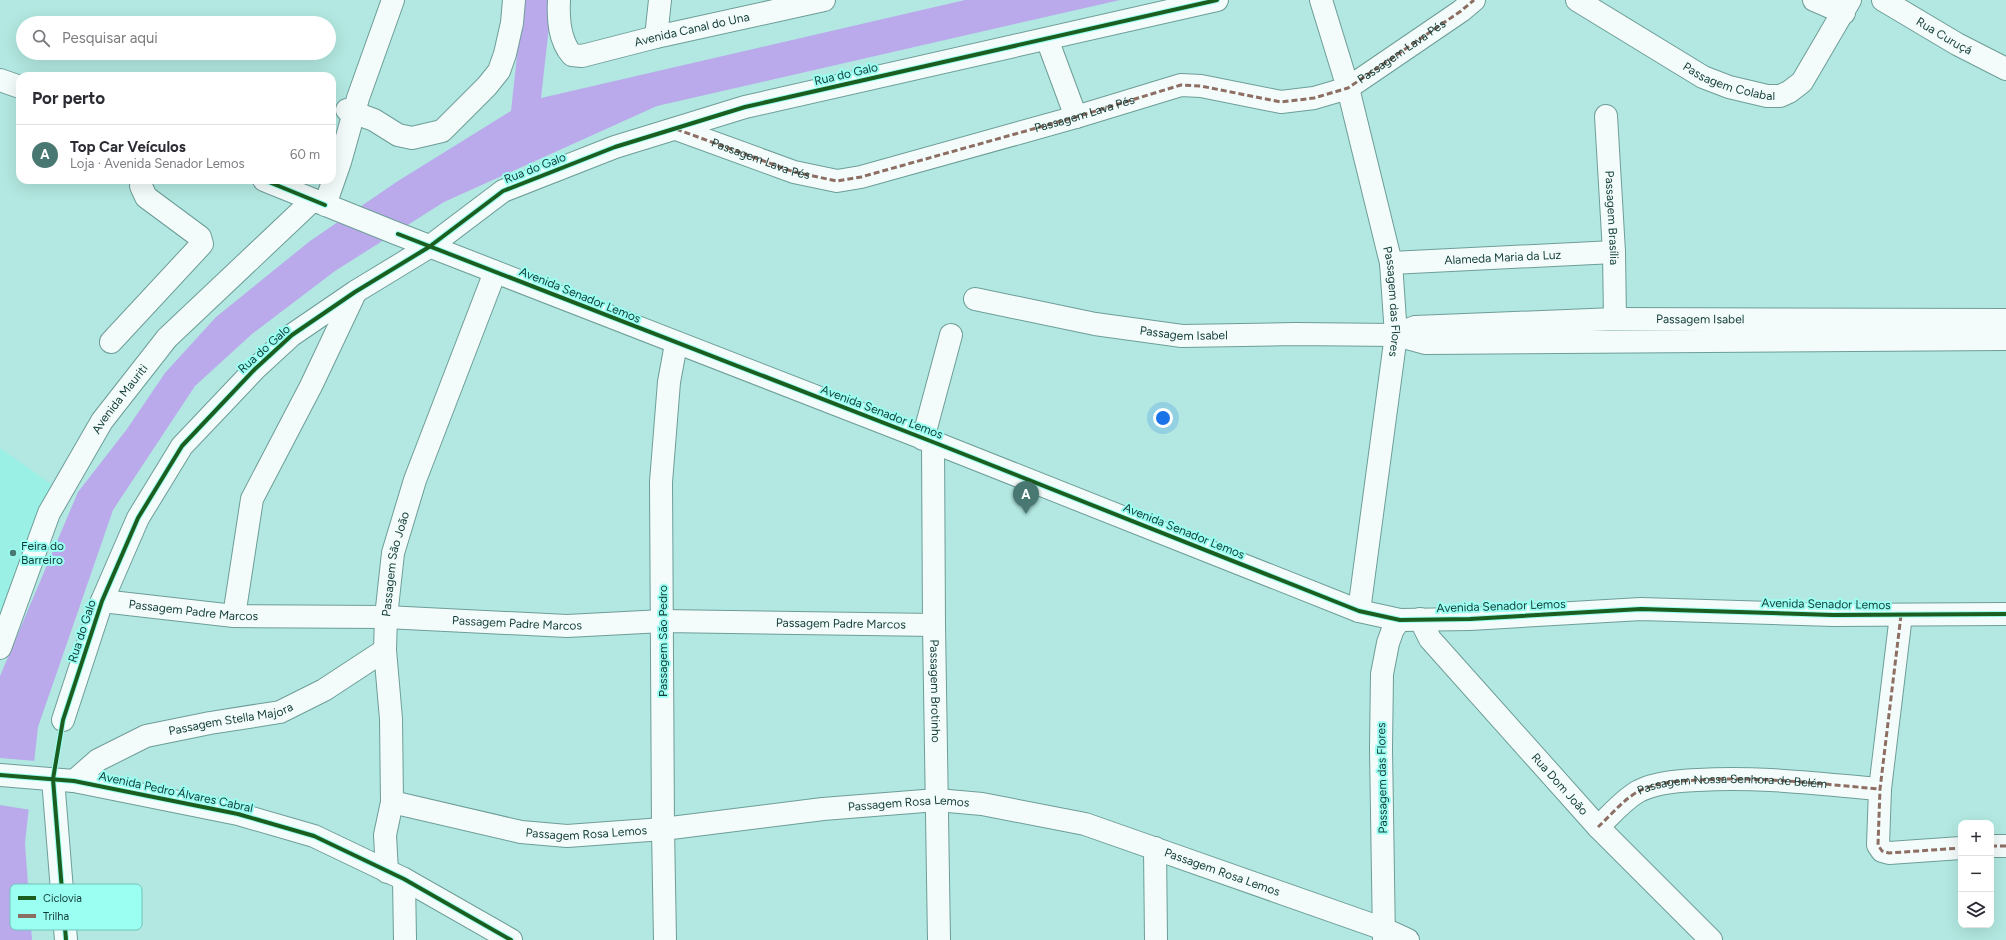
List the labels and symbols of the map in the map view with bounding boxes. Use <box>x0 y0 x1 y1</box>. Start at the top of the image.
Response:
street label: Avenida Canal do Una <box>633 10 751 49</box>
street label: Rua Curuçá <box>1914 14 1974 57</box>
street label: Passagem Lava Pés <box>1355 16 1449 86</box>
street label: Passagem Colabal <box>1680 59 1775 103</box>
street label: Rua do Galo <box>813 60 879 88</box>
street label: Passagem Lava Pés <box>1033 92 1136 135</box>
street label: Passagem Lava Pés <box>710 136 812 182</box>
street label: Rua do Galo <box>502 150 568 186</box>
street label: Passagem Brasília <box>1602 170 1621 265</box>
street label: Passagem das Flores <box>1380 245 1403 358</box>
street label: Alameda Maria da Luz <box>1444 248 1562 267</box>
street label: Avenida Senador Lemos <box>517 264 643 326</box>
street label: Passagem Isabel <box>1656 312 1744 326</box>
street label: Rua do Galo <box>235 322 293 376</box>
street label: Passagem Isabel <box>1139 323 1228 343</box>
street label: Avenida Mauriti <box>89 362 151 436</box>
street label: Avenida Senador Lemos <box>819 382 945 442</box>
your location <box>1153 408 1173 428</box>
pin: A <box>1013 481 1039 514</box>
street label: Avenida Senador Lemos <box>1121 500 1247 562</box>
street label: Passagem São João <box>379 510 412 617</box>
place label: Feira do Barreiro <box>21 539 64 567</box>
marker: Feira do Barreiro <box>8 548 18 558</box>
street label: Passagem São Pedro <box>656 585 670 697</box>
street label: Avenida Senador Lemos <box>1761 596 1891 612</box>
street label: Passagem Padre Marcos <box>128 597 259 623</box>
street label: Avenida Senador Lemos <box>1436 597 1566 615</box>
street label: Rua do Galo <box>65 598 99 664</box>
street label: Passagem Padre Marcos <box>452 613 583 633</box>
street label: Passagem Padre Marcos <box>776 616 906 632</box>
street label: Passagem Brotinho <box>927 639 943 743</box>
street label: Passagem Stella Majora <box>167 700 295 738</box>
street label: Passagem das Flores <box>1374 722 1390 834</box>
street label: Rua Dom João <box>1528 750 1591 818</box>
street label: Avenida Pedro Álvares Cabral <box>98 769 254 815</box>
street label: Passagem Nossa Senhora de Belém <box>1635 772 1828 798</box>
street label: Passagem Rosa Lemos <box>847 793 970 814</box>
street label: Passagem Rosa Lemos <box>525 823 648 843</box>
street label: Passagem Rosa Lemos <box>1162 845 1282 899</box>
legend <box>10 884 142 930</box>
text: Ciclovia <box>43 892 82 905</box>
text: Trilha <box>43 910 69 923</box>

